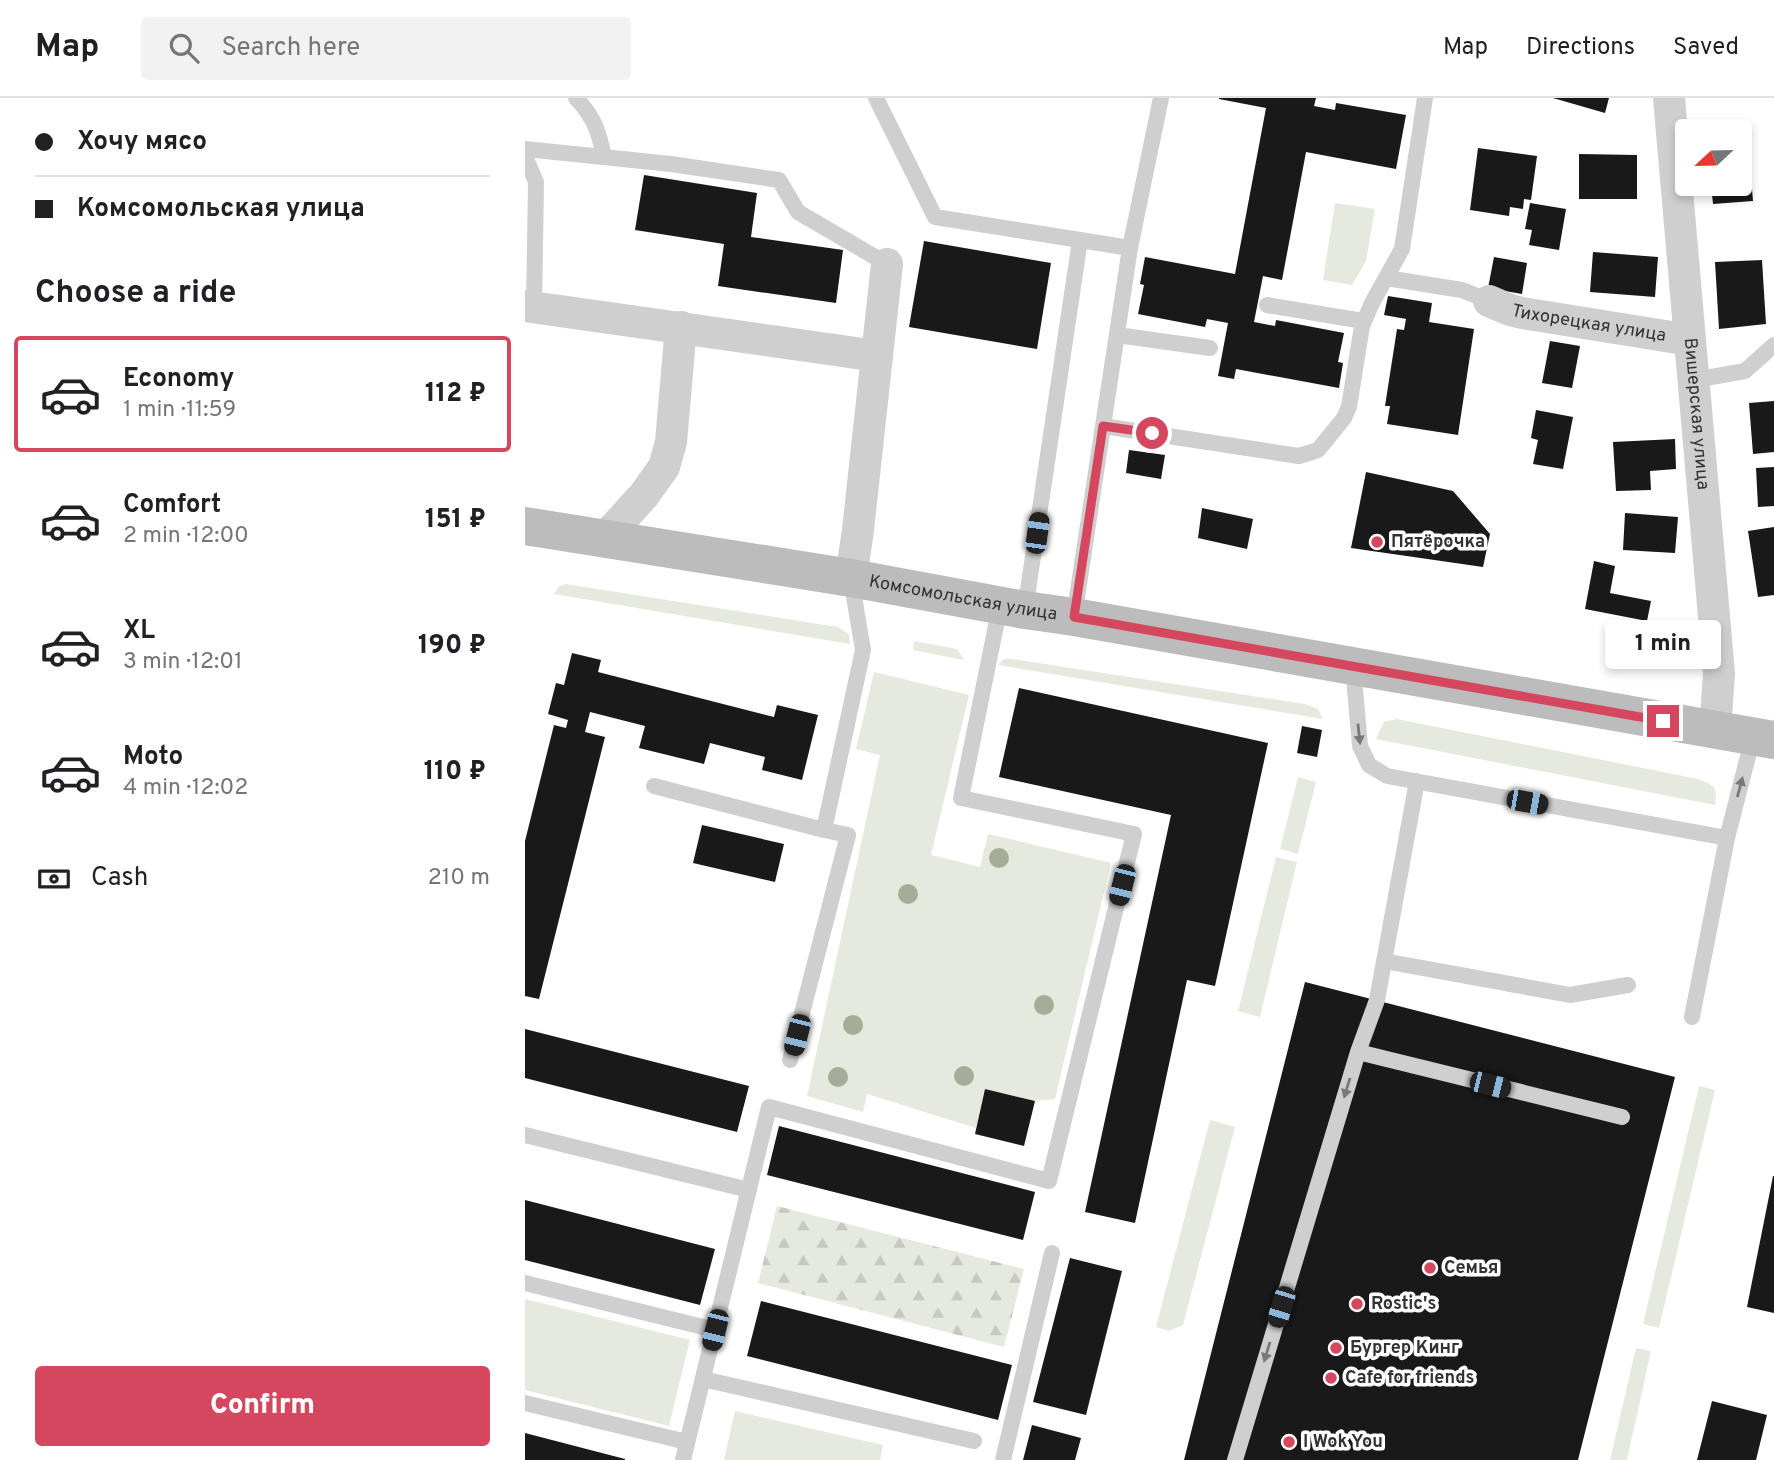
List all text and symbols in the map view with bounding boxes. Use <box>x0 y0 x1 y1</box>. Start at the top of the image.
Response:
search box <box>141 17 631 80</box>
text: Map <box>35 27 99 69</box>
icon: search <box>165 29 203 67</box>
text: Search here <box>221 32 360 65</box>
text: Map <box>1443 33 1488 63</box>
text: Directions <box>1526 33 1635 63</box>
text: Saved <box>1673 33 1739 63</box>
north arrow <box>1675 119 1752 196</box>
map controls <box>1675 119 1752 196</box>
text: Хочу мясо <box>77 126 207 159</box>
text: Комсомольская улица <box>77 193 365 226</box>
text: Choose a ride <box>35 274 236 314</box>
street label: Тихорецкая улица <box>1509 299 1668 347</box>
street label: Вишерская улица <box>1678 337 1714 491</box>
icon: car <box>39 363 102 426</box>
text: Economy <box>123 363 234 396</box>
text: 112 ₽ <box>425 378 486 411</box>
text: 1 min · 11:59 <box>123 396 236 425</box>
route start <box>1136 417 1168 449</box>
icon: car <box>39 489 102 552</box>
text: Comfort <box>123 489 221 522</box>
text: 151 ₽ <box>425 504 486 537</box>
car <box>1024 511 1051 555</box>
text: 2 min · 12:00 <box>123 522 249 551</box>
place label: Пятёрочка <box>1391 531 1485 554</box>
marker: Пятёрочка <box>1369 534 1385 550</box>
street label: Комсомольская улица <box>867 570 1059 626</box>
icon: car <box>39 615 102 678</box>
text: XL <box>123 615 155 648</box>
callout: 1 min <box>1605 620 1721 668</box>
text: 190 ₽ <box>418 630 486 663</box>
text: 1 min <box>1635 630 1691 659</box>
text: 3 min · 12:01 <box>123 648 243 677</box>
route end <box>1647 705 1679 737</box>
one-way arrow <box>1354 723 1365 745</box>
icon: car <box>39 741 102 804</box>
text: Moto <box>123 741 183 774</box>
text: 110 ₽ <box>424 756 486 789</box>
text: 4 min · 12:02 <box>123 774 248 803</box>
one-way arrow <box>1735 776 1746 798</box>
car <box>1505 788 1550 816</box>
icon: cash <box>35 860 73 898</box>
text: Cash <box>91 862 148 895</box>
car <box>1107 862 1138 908</box>
text: 210 m <box>428 864 490 893</box>
car <box>782 1012 813 1058</box>
car <box>1468 1070 1513 1100</box>
one-way arrow <box>1342 1077 1352 1098</box>
place label: Семья <box>1444 1257 1498 1280</box>
marker: Семья <box>1422 1260 1438 1276</box>
car <box>1265 1284 1298 1330</box>
place label: Rostic's <box>1371 1293 1436 1316</box>
marker: Rostic's <box>1349 1296 1365 1312</box>
car <box>700 1307 731 1353</box>
place label: Бургер Кинг <box>1350 1337 1459 1360</box>
marker: Бургер Кинг <box>1328 1340 1344 1356</box>
one-way arrow <box>1262 1342 1272 1363</box>
button: Confirm <box>35 1366 490 1446</box>
place label: Cafe for friends <box>1345 1367 1474 1390</box>
marker: Cafe for friends <box>1323 1370 1339 1386</box>
place label: I Wok You <box>1303 1431 1383 1454</box>
marker: I Wok You <box>1281 1434 1297 1450</box>

